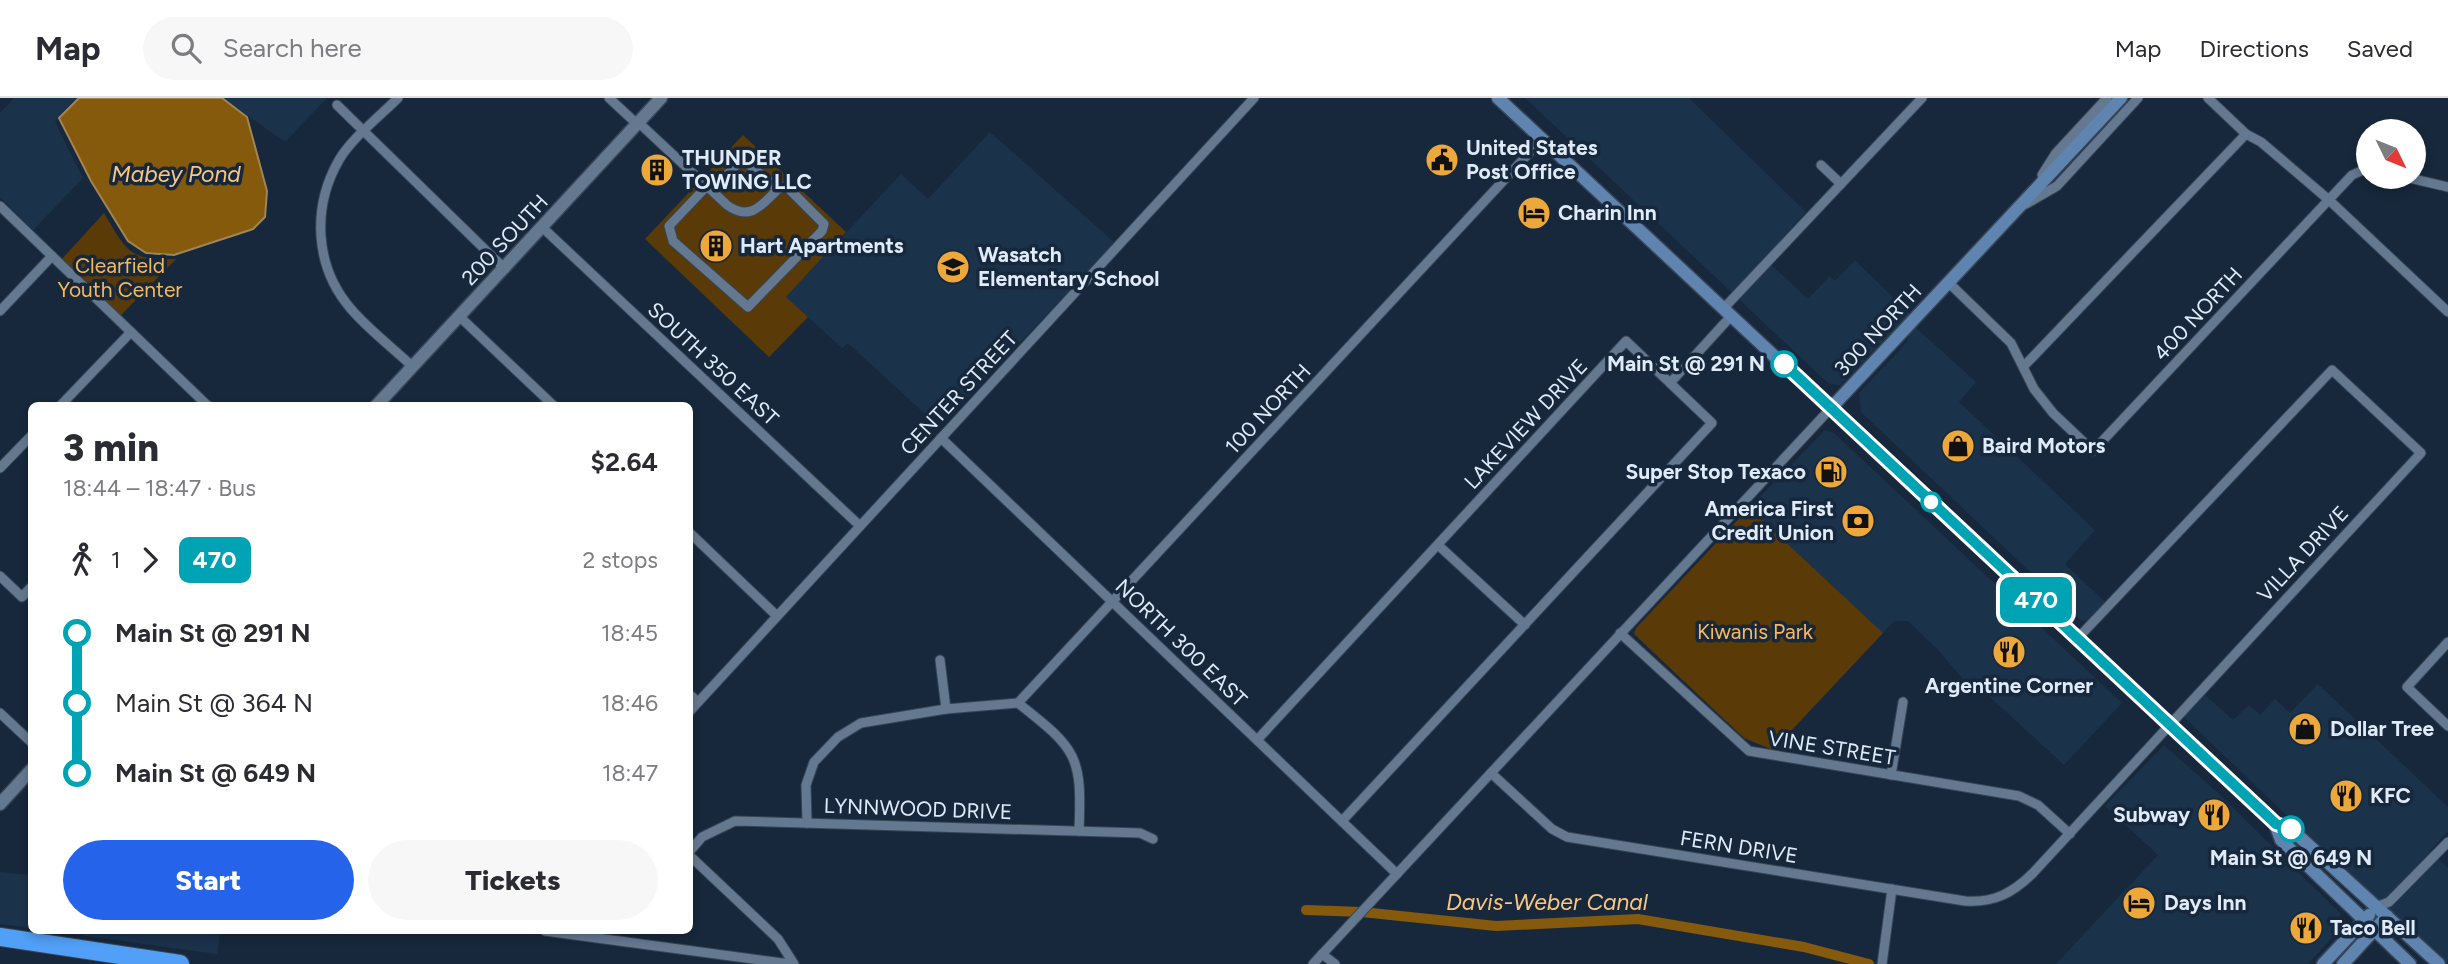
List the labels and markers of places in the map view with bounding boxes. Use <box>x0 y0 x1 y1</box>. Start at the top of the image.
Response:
place label: United States Post Office <box>1466 135 1598 184</box>
public building icon: United States Post Office <box>1423 141 1461 179</box>
place label: THUNDER TOWING LLC <box>682 145 812 194</box>
building icon: THUNDER TOWING LLC <box>638 151 676 189</box>
hotel icon: Charin Inn <box>1515 194 1553 232</box>
place label: Charin Inn <box>1558 200 1657 225</box>
building icon: Hart Apartments <box>697 227 735 265</box>
place label: Hart Apartments <box>740 233 904 258</box>
place label: Wasatch Elementary School <box>978 242 1159 291</box>
school or university icon: Wasatch Elementary School <box>934 248 972 286</box>
place label: Main St @ 291 N <box>1607 351 1765 376</box>
marker: Main St @ 291 N <box>1771 351 1797 377</box>
shop icon: Baird Motors <box>1939 427 1977 465</box>
place label: Baird Motors <box>1982 433 2106 458</box>
fuel station icon: Super Stop Texaco <box>1812 453 1850 491</box>
place label: Super Stop Texaco <box>1625 459 1806 484</box>
unlabelled marker <box>1921 492 1941 512</box>
place label: America First Credit Union <box>1705 496 1834 545</box>
bank icon: America First Credit Union <box>1839 502 1877 540</box>
restaurant icon: Argentine Corner <box>1990 633 2028 671</box>
place label: Argentine Corner <box>1925 673 2093 698</box>
shop icon: Dollar Tree <box>2286 710 2324 748</box>
place label: Dollar Tree <box>2330 716 2434 741</box>
restaurant icon: KFC <box>2327 777 2365 815</box>
place label: KFC <box>2370 783 2411 808</box>
restaurant icon: Subway <box>2195 796 2233 834</box>
place label: Subway <box>2113 802 2191 827</box>
marker: Main St @ 649 N <box>2278 816 2304 842</box>
place label: Main St @ 649 N <box>2210 845 2372 870</box>
hotel icon: Days Inn <box>2120 884 2158 922</box>
place label: Days Inn <box>2164 890 2246 915</box>
restaurant icon: Taco Bell <box>2287 909 2325 947</box>
place label: Taco Bell <box>2330 915 2416 940</box>

